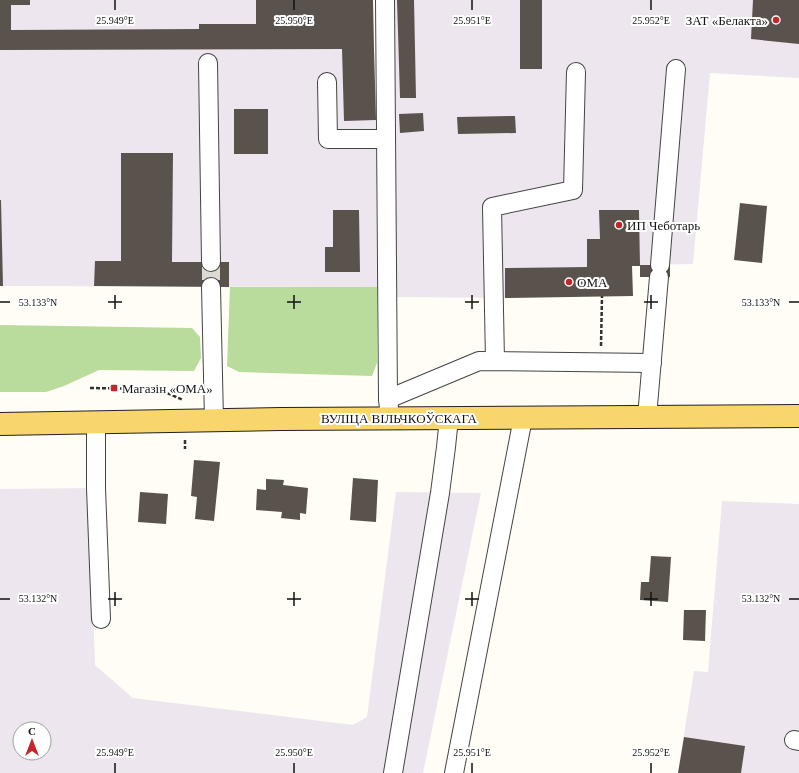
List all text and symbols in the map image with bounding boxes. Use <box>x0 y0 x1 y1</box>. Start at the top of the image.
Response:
place label: ЗАТ «Белакта» <box>686 13 768 28</box>
text: 25.949°E <box>96 15 134 26</box>
text: 25.950°E <box>275 15 313 26</box>
text: 25.951°E <box>453 15 491 26</box>
text: 25.952°E <box>632 15 670 26</box>
marker: ЗАТ «Белакта» <box>771 15 781 25</box>
place label: ИП Чеботарь <box>627 218 700 233</box>
marker: ИП Чеботарь <box>614 220 624 230</box>
place label: ОМА <box>577 275 608 290</box>
marker: ОМА <box>564 277 574 287</box>
text: 53.133°N <box>19 297 57 308</box>
text: 53.133°N <box>742 297 780 308</box>
place label: Магазін «ОМА» <box>122 381 213 396</box>
marker: Магазін «ОМА» <box>109 383 119 393</box>
street label: ВУЛІЦА ВІЛЬЧКОЎСКАГА <box>321 411 478 426</box>
text: 53.132°N <box>19 593 57 604</box>
text: 53.132°N <box>742 593 780 604</box>
north arrow <box>12 721 52 761</box>
text: С <box>28 725 36 737</box>
text: 25.949°E <box>96 747 134 758</box>
text: 25.950°E <box>275 747 313 758</box>
text: 25.951°E <box>453 747 491 758</box>
text: 25.952°E <box>632 747 670 758</box>

